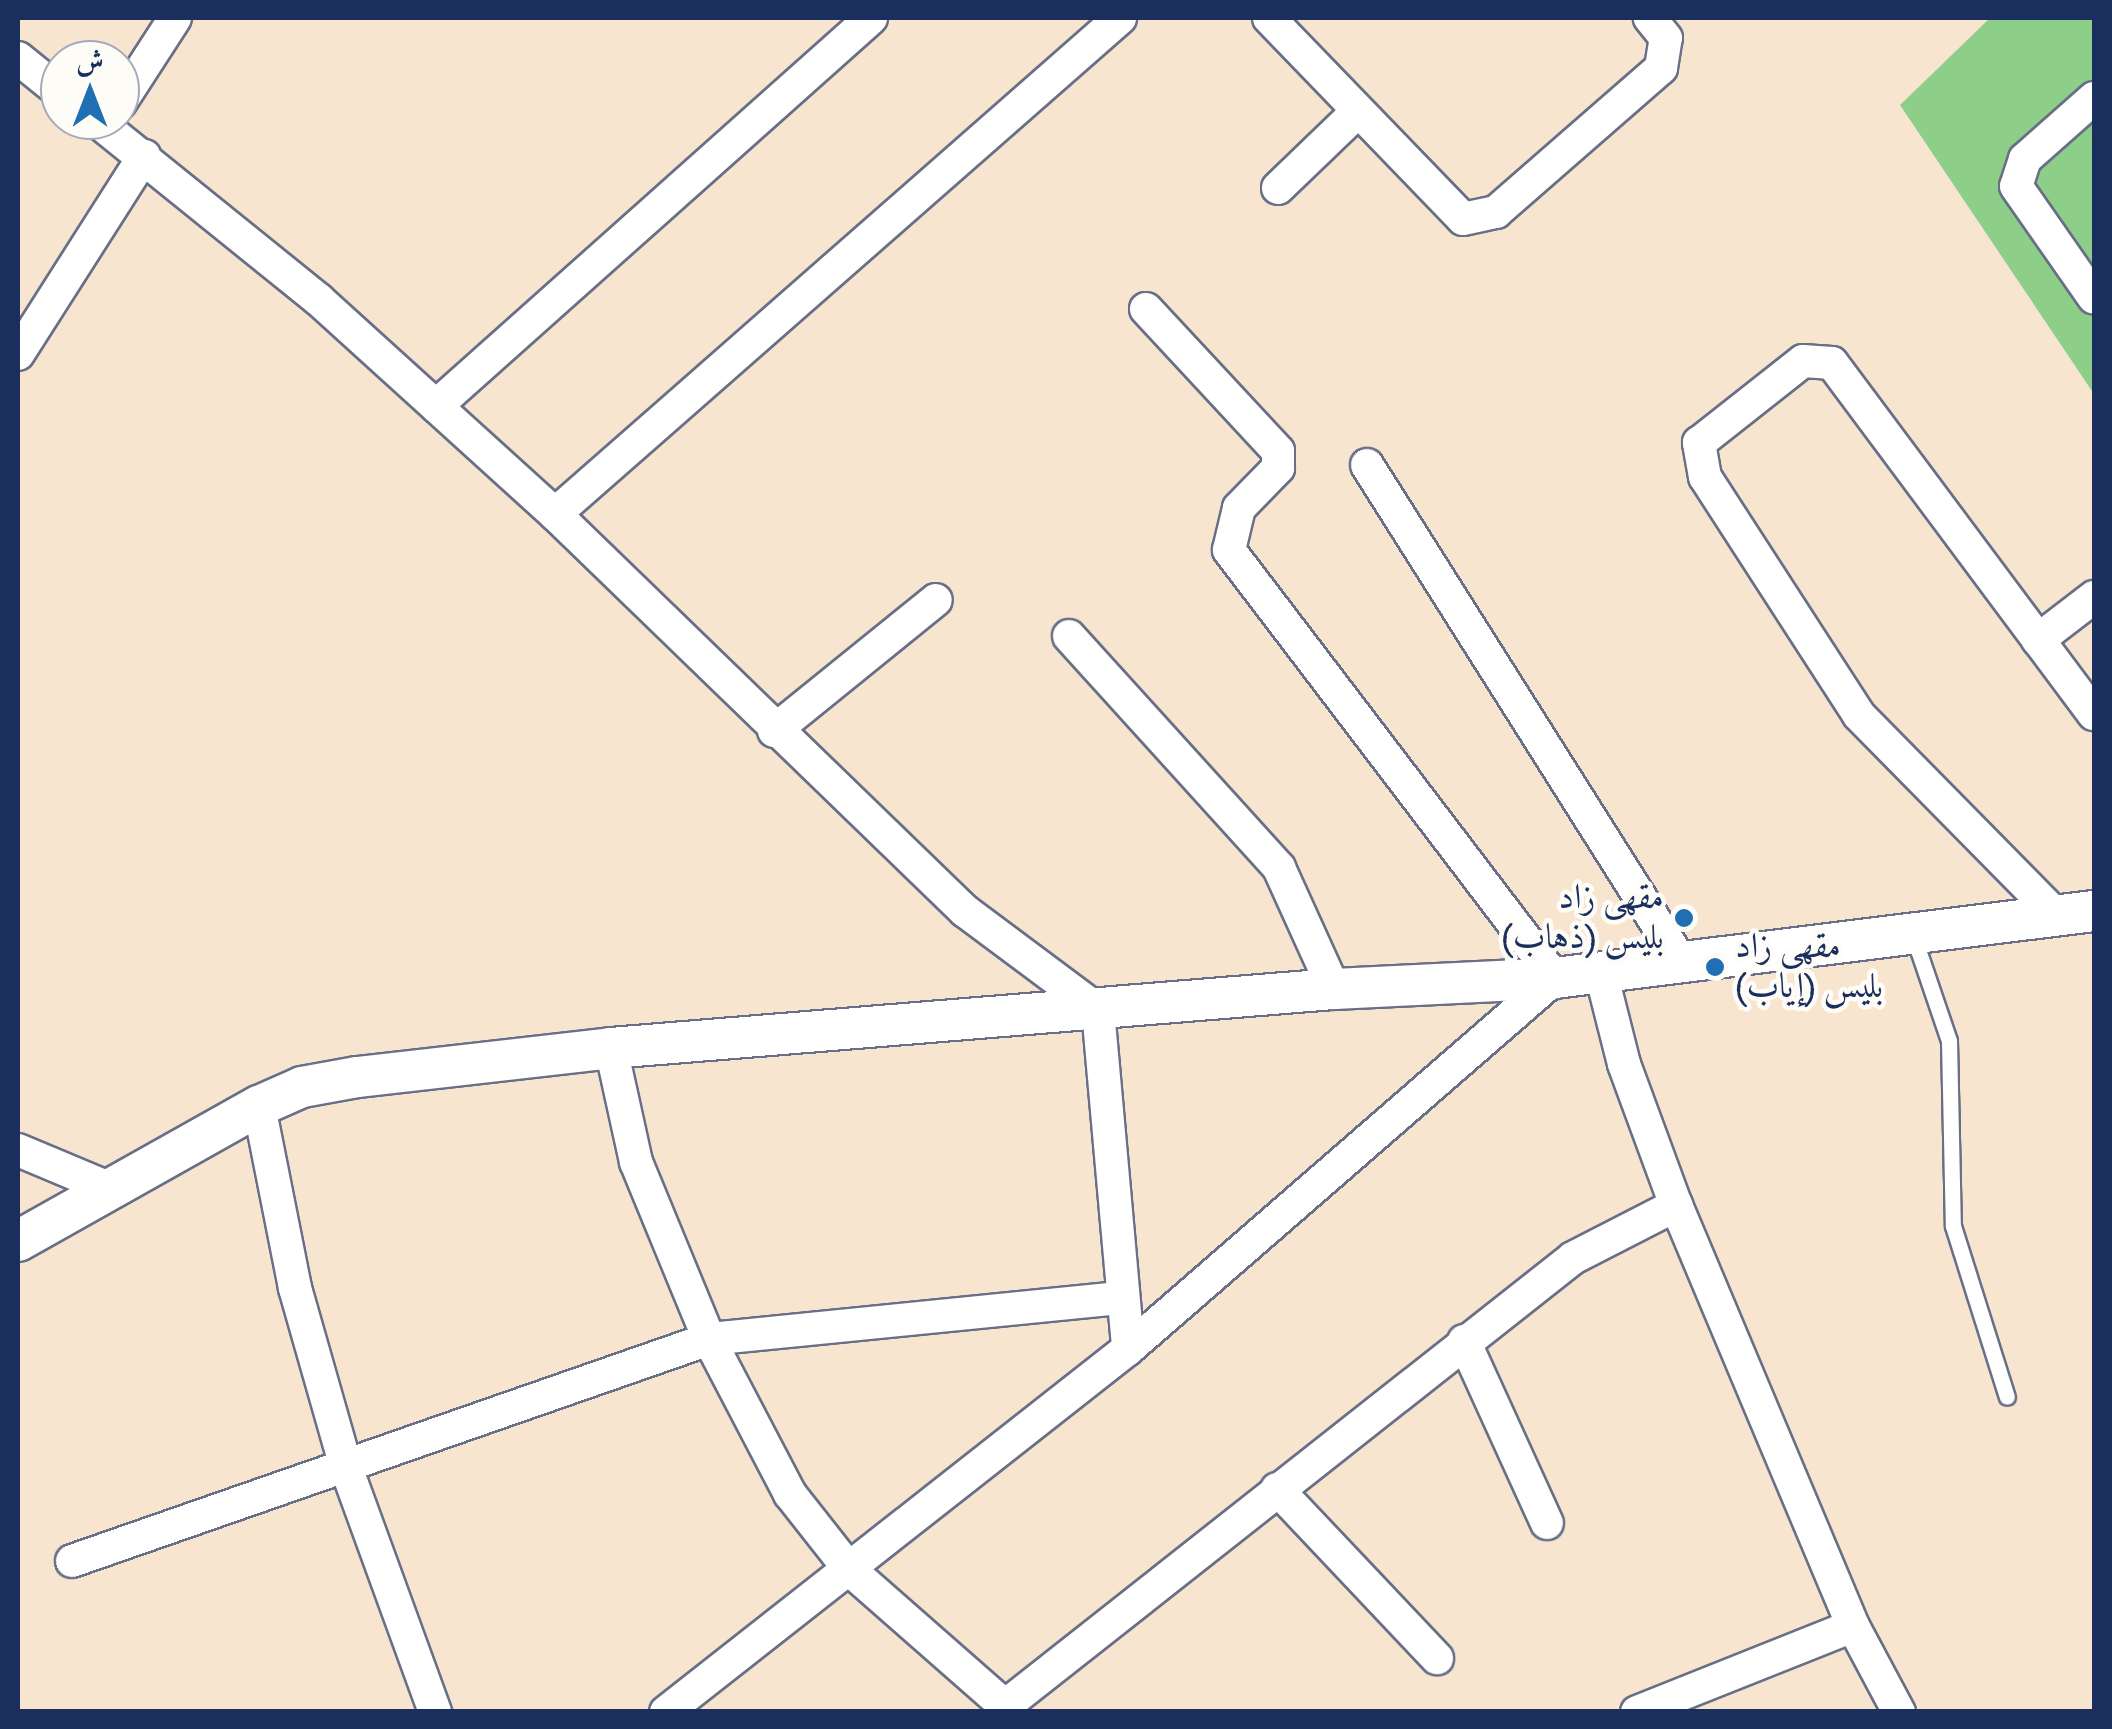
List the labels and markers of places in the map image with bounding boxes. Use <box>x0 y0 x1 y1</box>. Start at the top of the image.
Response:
place label: مقهى زاد بليس (ذهاب) <box>1501 877 1664 959</box>
marker: مقهى زاد بليس (ذهاب) <box>1673 907 1695 929</box>
place label: مقهى زاد بليس (إياب) <box>1735 926 1883 1008</box>
marker: مقهى زاد بليس (إياب) <box>1704 956 1726 978</box>

